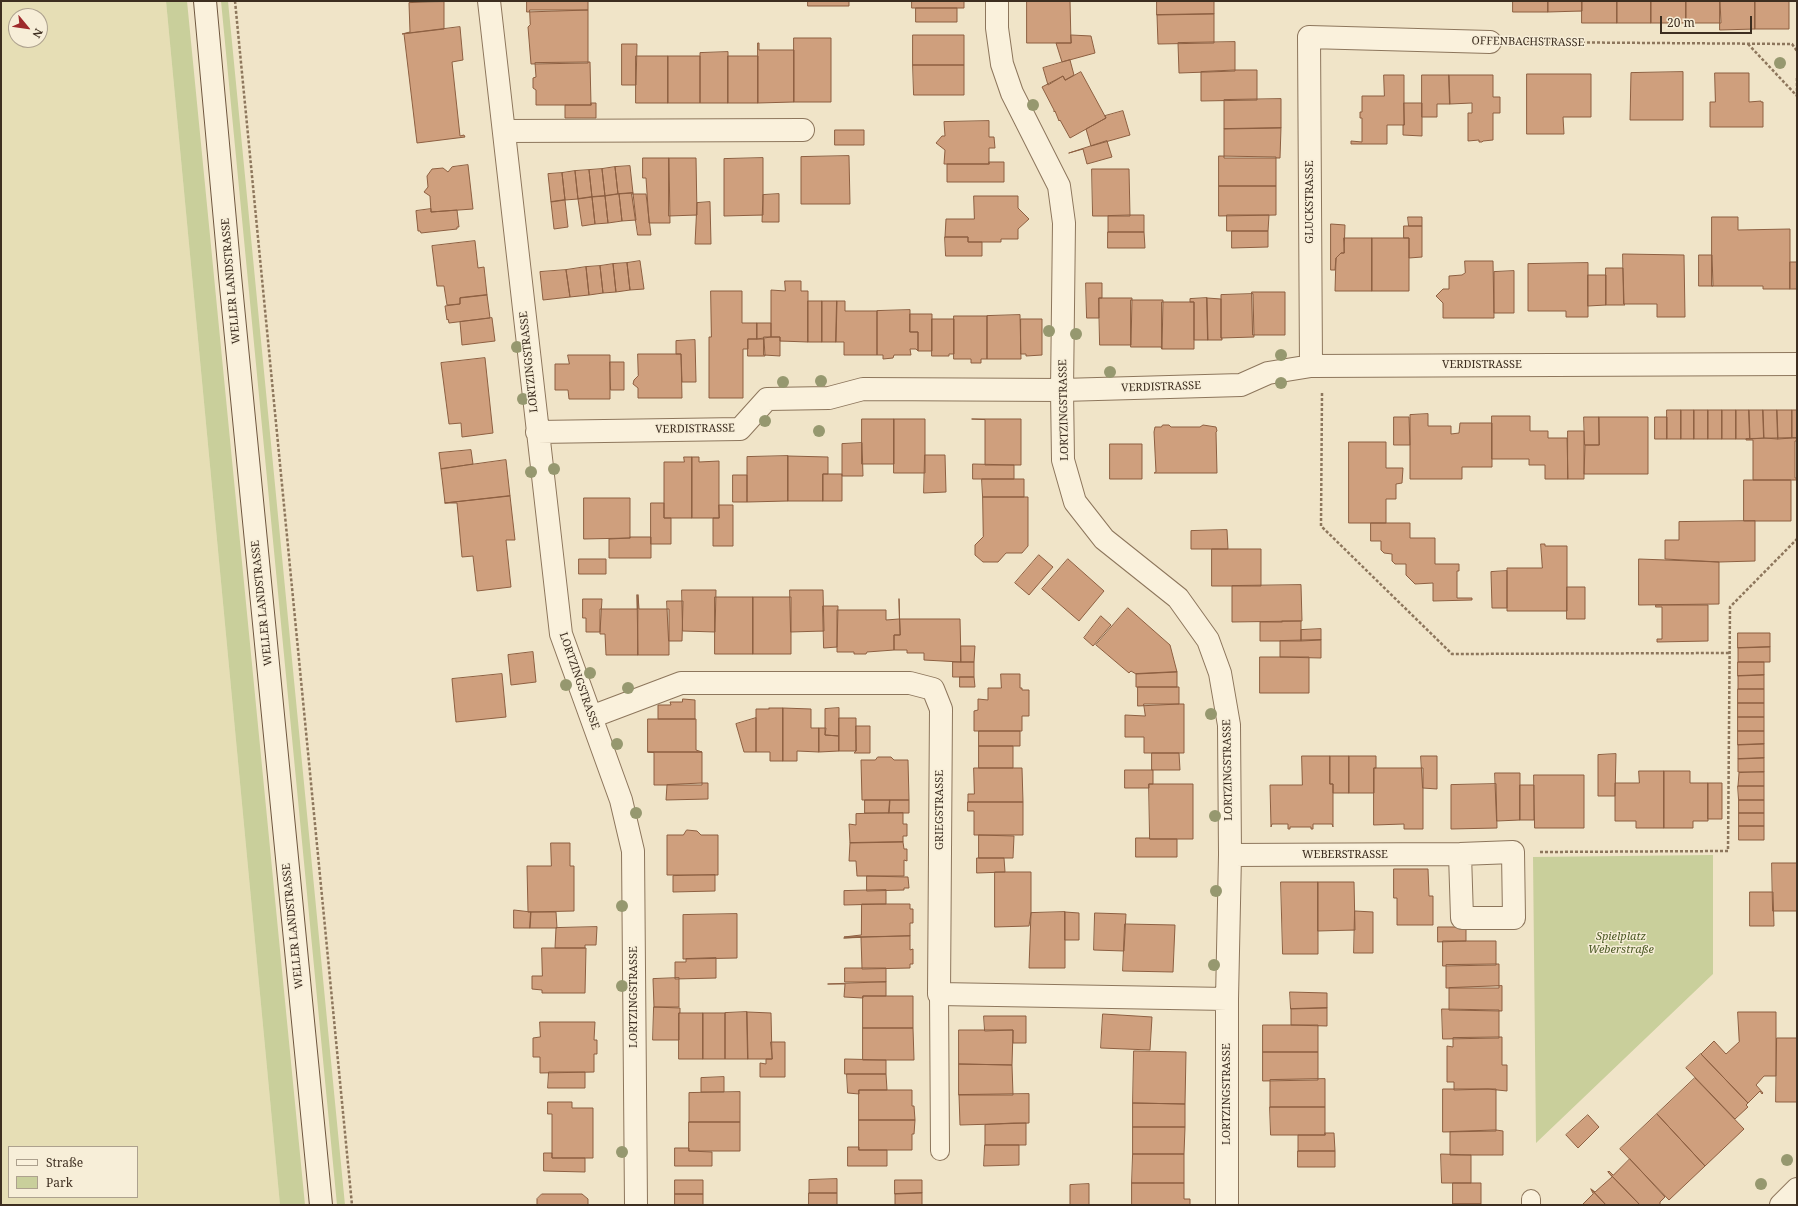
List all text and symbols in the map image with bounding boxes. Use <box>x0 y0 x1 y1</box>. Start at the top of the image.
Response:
north arrow <box>8 8 48 48</box>
scale bar <box>1662 8 1754 34</box>
text: 20 m <box>1667 14 1695 31</box>
text: N <box>29 26 47 41</box>
street label: OFFENBACHSTRASSE <box>1472 34 1584 50</box>
street label: GLUCKSTRASSE <box>1303 160 1317 244</box>
street label: WELLER LANDSTRASSE <box>219 218 243 344</box>
street label: LORTZINGSTRASSE <box>517 311 541 413</box>
street label: VERDISTRASSE <box>1442 358 1522 372</box>
street label: LORTZINGSTRASSE <box>1057 359 1071 461</box>
street label: VERDISTRASSE <box>1121 379 1201 395</box>
street label: VERDISTRASSE <box>655 422 735 436</box>
street label: WELLER LANDSTRASSE <box>249 540 275 666</box>
street label: LORTZINGSTRASSE <box>556 631 602 731</box>
street label: LORTZINGSTRASSE <box>1221 719 1235 821</box>
street label: GRIEGSTRASSE <box>933 770 947 850</box>
street label: WEBERSTRASSE <box>1302 848 1388 862</box>
street label: WELLER LANDSTRASSE <box>280 863 306 989</box>
park label: Spielplatz Weberstraße <box>1588 930 1654 956</box>
street label: LORTZINGSTRASSE <box>627 946 641 1048</box>
street label: LORTZINGSTRASSE <box>1220 1043 1234 1145</box>
legend <box>8 1146 138 1198</box>
text: Straße <box>46 1154 83 1171</box>
text: Park <box>46 1174 73 1191</box>

